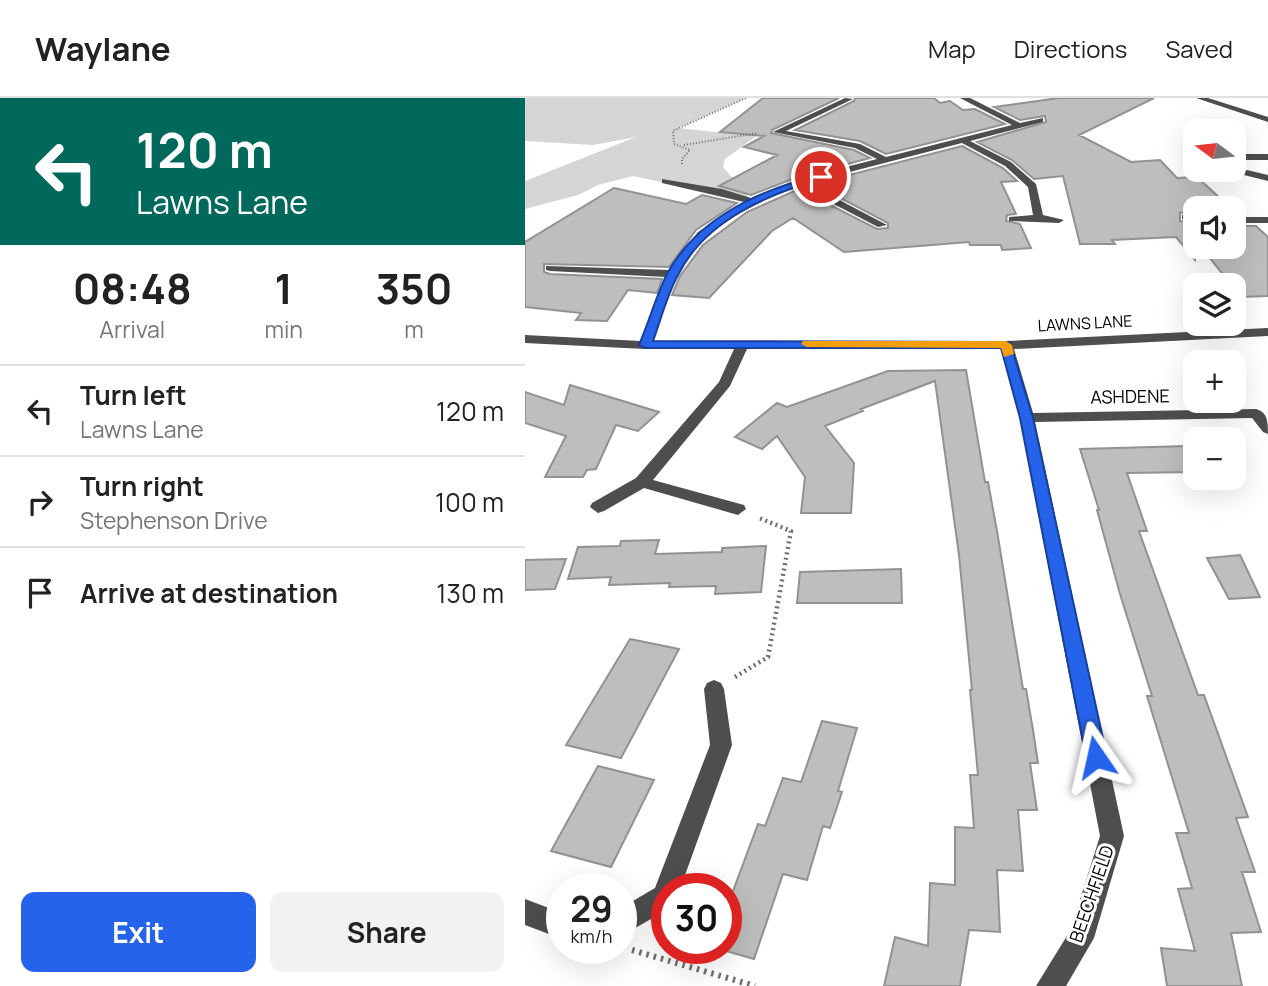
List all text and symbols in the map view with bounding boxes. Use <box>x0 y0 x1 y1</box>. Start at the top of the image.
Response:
text: Waylane <box>35 26 171 71</box>
text: Map <box>928 32 976 65</box>
text: Directions <box>1014 32 1127 65</box>
text: Saved <box>1165 32 1233 65</box>
text: 120 m <box>136 116 273 183</box>
north arrow <box>1183 119 1246 182</box>
map controls <box>1183 119 1246 490</box>
icon: left <box>21 126 112 217</box>
pin <box>791 147 851 207</box>
icon: arrive <box>802 158 840 196</box>
text: Lawns Lane <box>136 180 308 224</box>
button: sound <box>1183 196 1246 259</box>
text: 08:48 <box>73 259 192 317</box>
text: 1 <box>274 259 293 317</box>
text: 350 <box>376 259 452 317</box>
button: layers <box>1183 273 1246 336</box>
street label: LAWNS LANE <box>1037 310 1133 336</box>
text: Arrival <box>99 313 165 345</box>
text: min <box>264 313 303 345</box>
text: m <box>404 313 424 345</box>
button: + <box>1183 350 1246 413</box>
text: Turn left <box>80 377 187 413</box>
street label: ASHDENE <box>1090 383 1170 409</box>
icon: left <box>21 392 59 430</box>
text: 120 m <box>436 393 504 429</box>
text: Lawns Lane <box>80 413 204 445</box>
button: − <box>1183 427 1246 490</box>
text: Turn right <box>80 468 204 504</box>
icon: right <box>21 483 59 521</box>
text: 100 m <box>435 484 504 520</box>
text: Stephenson Drive <box>80 504 268 536</box>
icon: arrive <box>21 574 59 612</box>
text: Arrive at destination <box>80 575 338 611</box>
text: 130 m <box>436 575 504 611</box>
position arrow <box>1059 720 1133 794</box>
street label: BEECHFIELD <box>1063 842 1119 945</box>
speed limit sign: 30 <box>651 873 742 964</box>
text: 29 <box>570 885 613 933</box>
button: Exit <box>21 892 256 972</box>
button: Share <box>270 892 504 972</box>
text: km/h <box>571 924 612 948</box>

